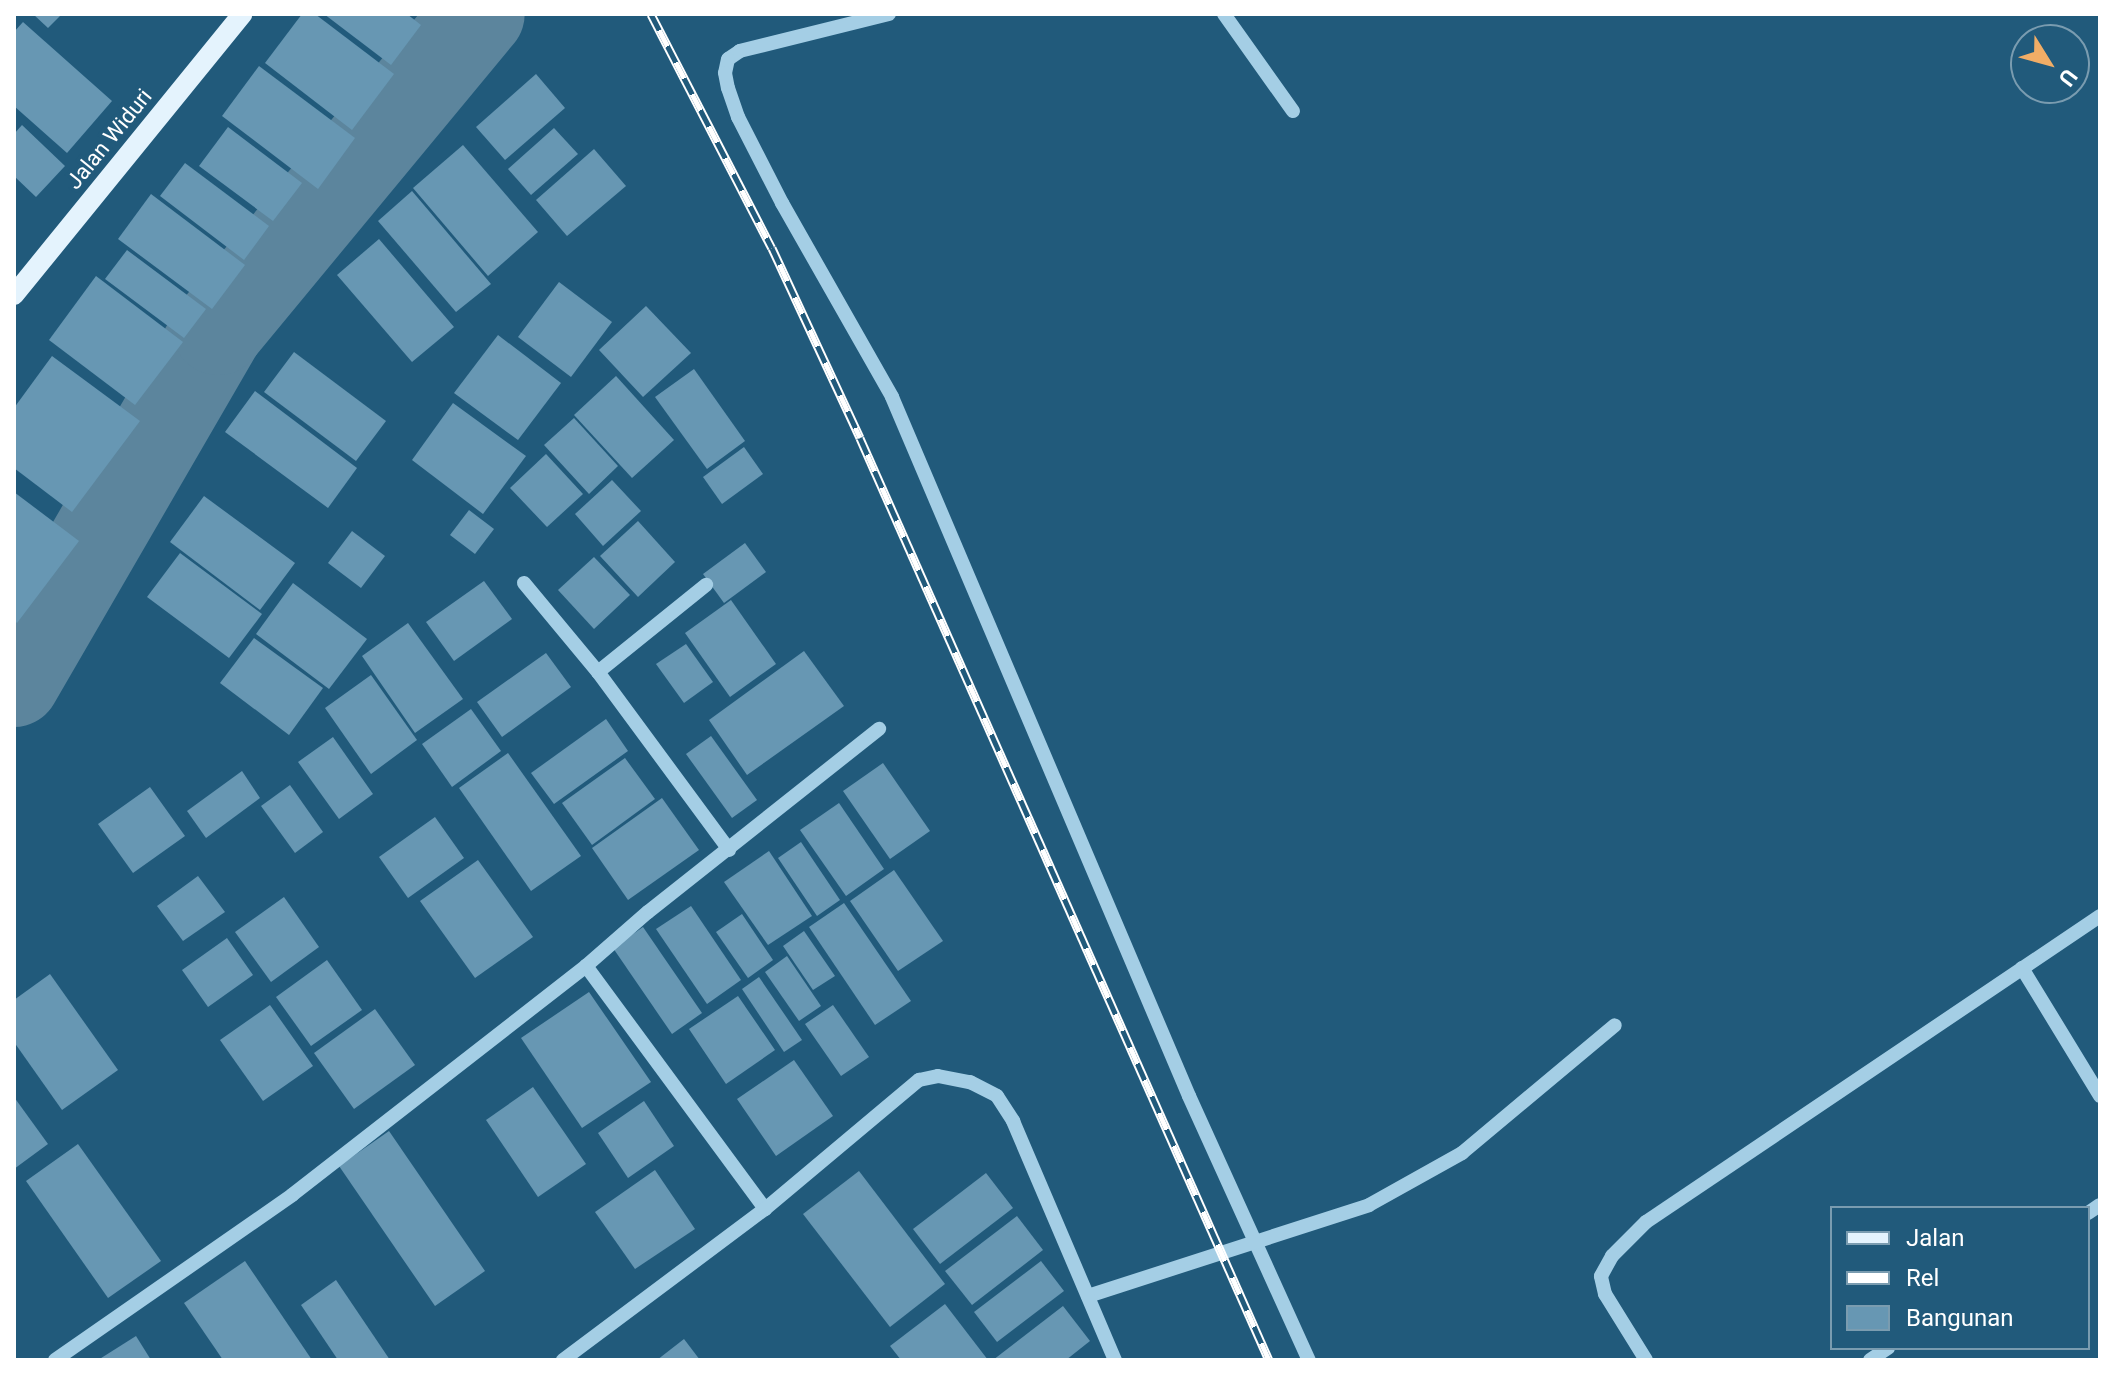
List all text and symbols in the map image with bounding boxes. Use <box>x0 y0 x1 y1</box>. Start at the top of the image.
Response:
north arrow <box>2010 24 2090 104</box>
text: U <box>2054 64 2082 91</box>
street label: Jalan Widuri <box>61 84 157 194</box>
legend <box>1830 1206 2090 1350</box>
text: Jalan <box>1906 1224 1964 1252</box>
text: Rel <box>1906 1264 1939 1292</box>
text: Bangunan <box>1906 1304 2014 1332</box>

